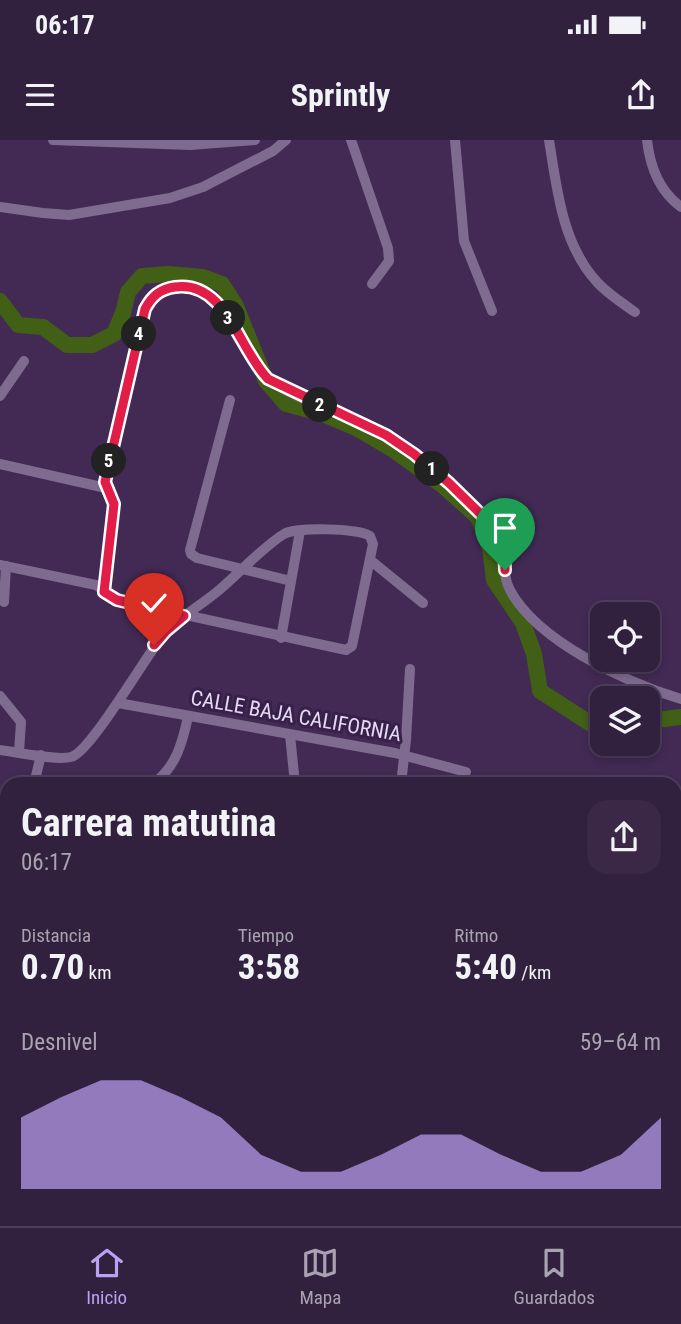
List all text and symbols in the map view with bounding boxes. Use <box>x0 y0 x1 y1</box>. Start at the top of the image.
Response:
text: 06:17 <box>35 10 95 40</box>
icon: menu <box>21 76 59 114</box>
text: Sprintly <box>291 76 390 114</box>
icon: share <box>622 76 660 114</box>
pin: 3 <box>210 300 246 336</box>
text: 3 <box>223 306 232 329</box>
pin: 4 <box>122 316 156 352</box>
text: 4 <box>134 322 143 345</box>
pin: 2 <box>302 387 338 422</box>
text: 2 <box>315 393 324 416</box>
pin: 5 <box>92 444 126 478</box>
text: 5 <box>104 449 113 472</box>
pin: 1 <box>414 452 450 486</box>
text: 1 <box>427 457 436 480</box>
pin <box>475 498 535 570</box>
icon: arrive <box>486 509 524 547</box>
pin <box>124 573 184 645</box>
icon: check <box>135 584 173 622</box>
map controls <box>590 602 660 756</box>
button: locate <box>590 602 660 672</box>
street label: CALLE BAJA CALIFORNIA <box>189 686 403 746</box>
button: layers <box>590 686 660 756</box>
button: share <box>587 800 661 874</box>
text: Carrera matutina <box>21 801 277 845</box>
text: 06:17 <box>21 849 72 876</box>
text: Distancia <box>21 924 91 947</box>
text: Tiempo <box>238 924 294 947</box>
text: Ritmo <box>454 924 498 947</box>
text: 0.70 <box>21 947 84 988</box>
text: 3:58 <box>238 947 300 988</box>
text: 5:40 <box>454 947 517 988</box>
text: km <box>84 961 111 984</box>
text: /km <box>517 961 551 984</box>
text: Desnivel <box>21 1029 98 1056</box>
text: 59–64 m <box>580 1029 661 1056</box>
tab: Inicio <box>86 1244 127 1309</box>
tab: Mapa <box>299 1244 341 1309</box>
tab: Guardados <box>514 1244 595 1309</box>

